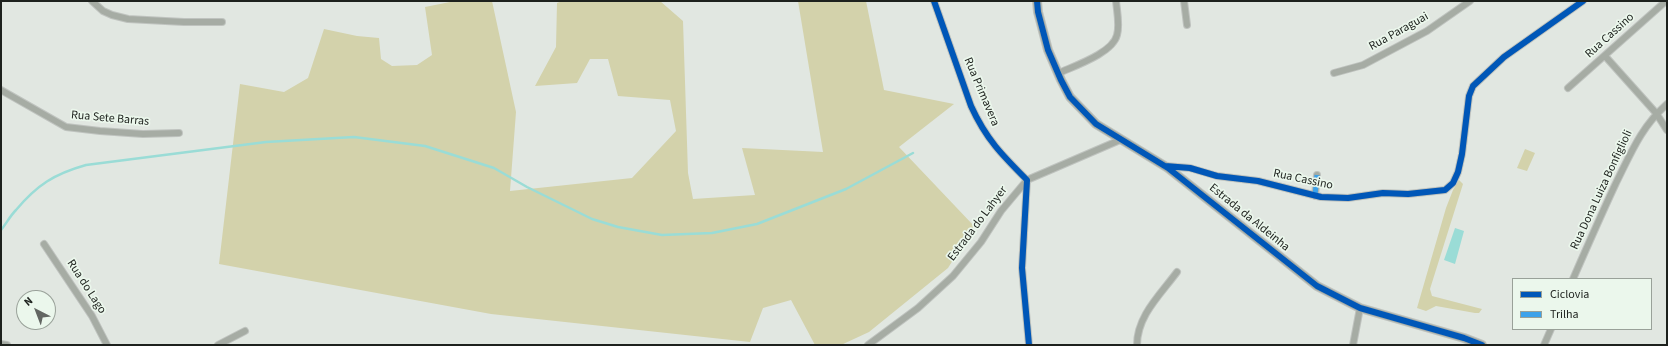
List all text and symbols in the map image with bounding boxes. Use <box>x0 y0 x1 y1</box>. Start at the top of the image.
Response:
street label: Rua Paraguai <box>1367 10 1431 54</box>
street label: Rua Cassino <box>1583 10 1637 62</box>
street label: Rua Primavera <box>960 56 1002 128</box>
street label: Rua Sete Barras <box>70 108 150 130</box>
street label: Rua Dona Luiza Bonfiglioli <box>1568 128 1636 252</box>
street label: Rua Cassino <box>1272 167 1334 193</box>
street label: Estrada da Aldeinha <box>1206 181 1292 255</box>
street label: Estrada do Lahyer <box>945 184 1011 264</box>
street label: Rua do Lago <box>63 257 109 317</box>
legend <box>1512 278 1652 330</box>
text: Ciclovia <box>1550 286 1589 303</box>
north arrow <box>16 290 56 330</box>
text: N <box>21 293 36 309</box>
text: Trilha <box>1550 306 1579 323</box>

